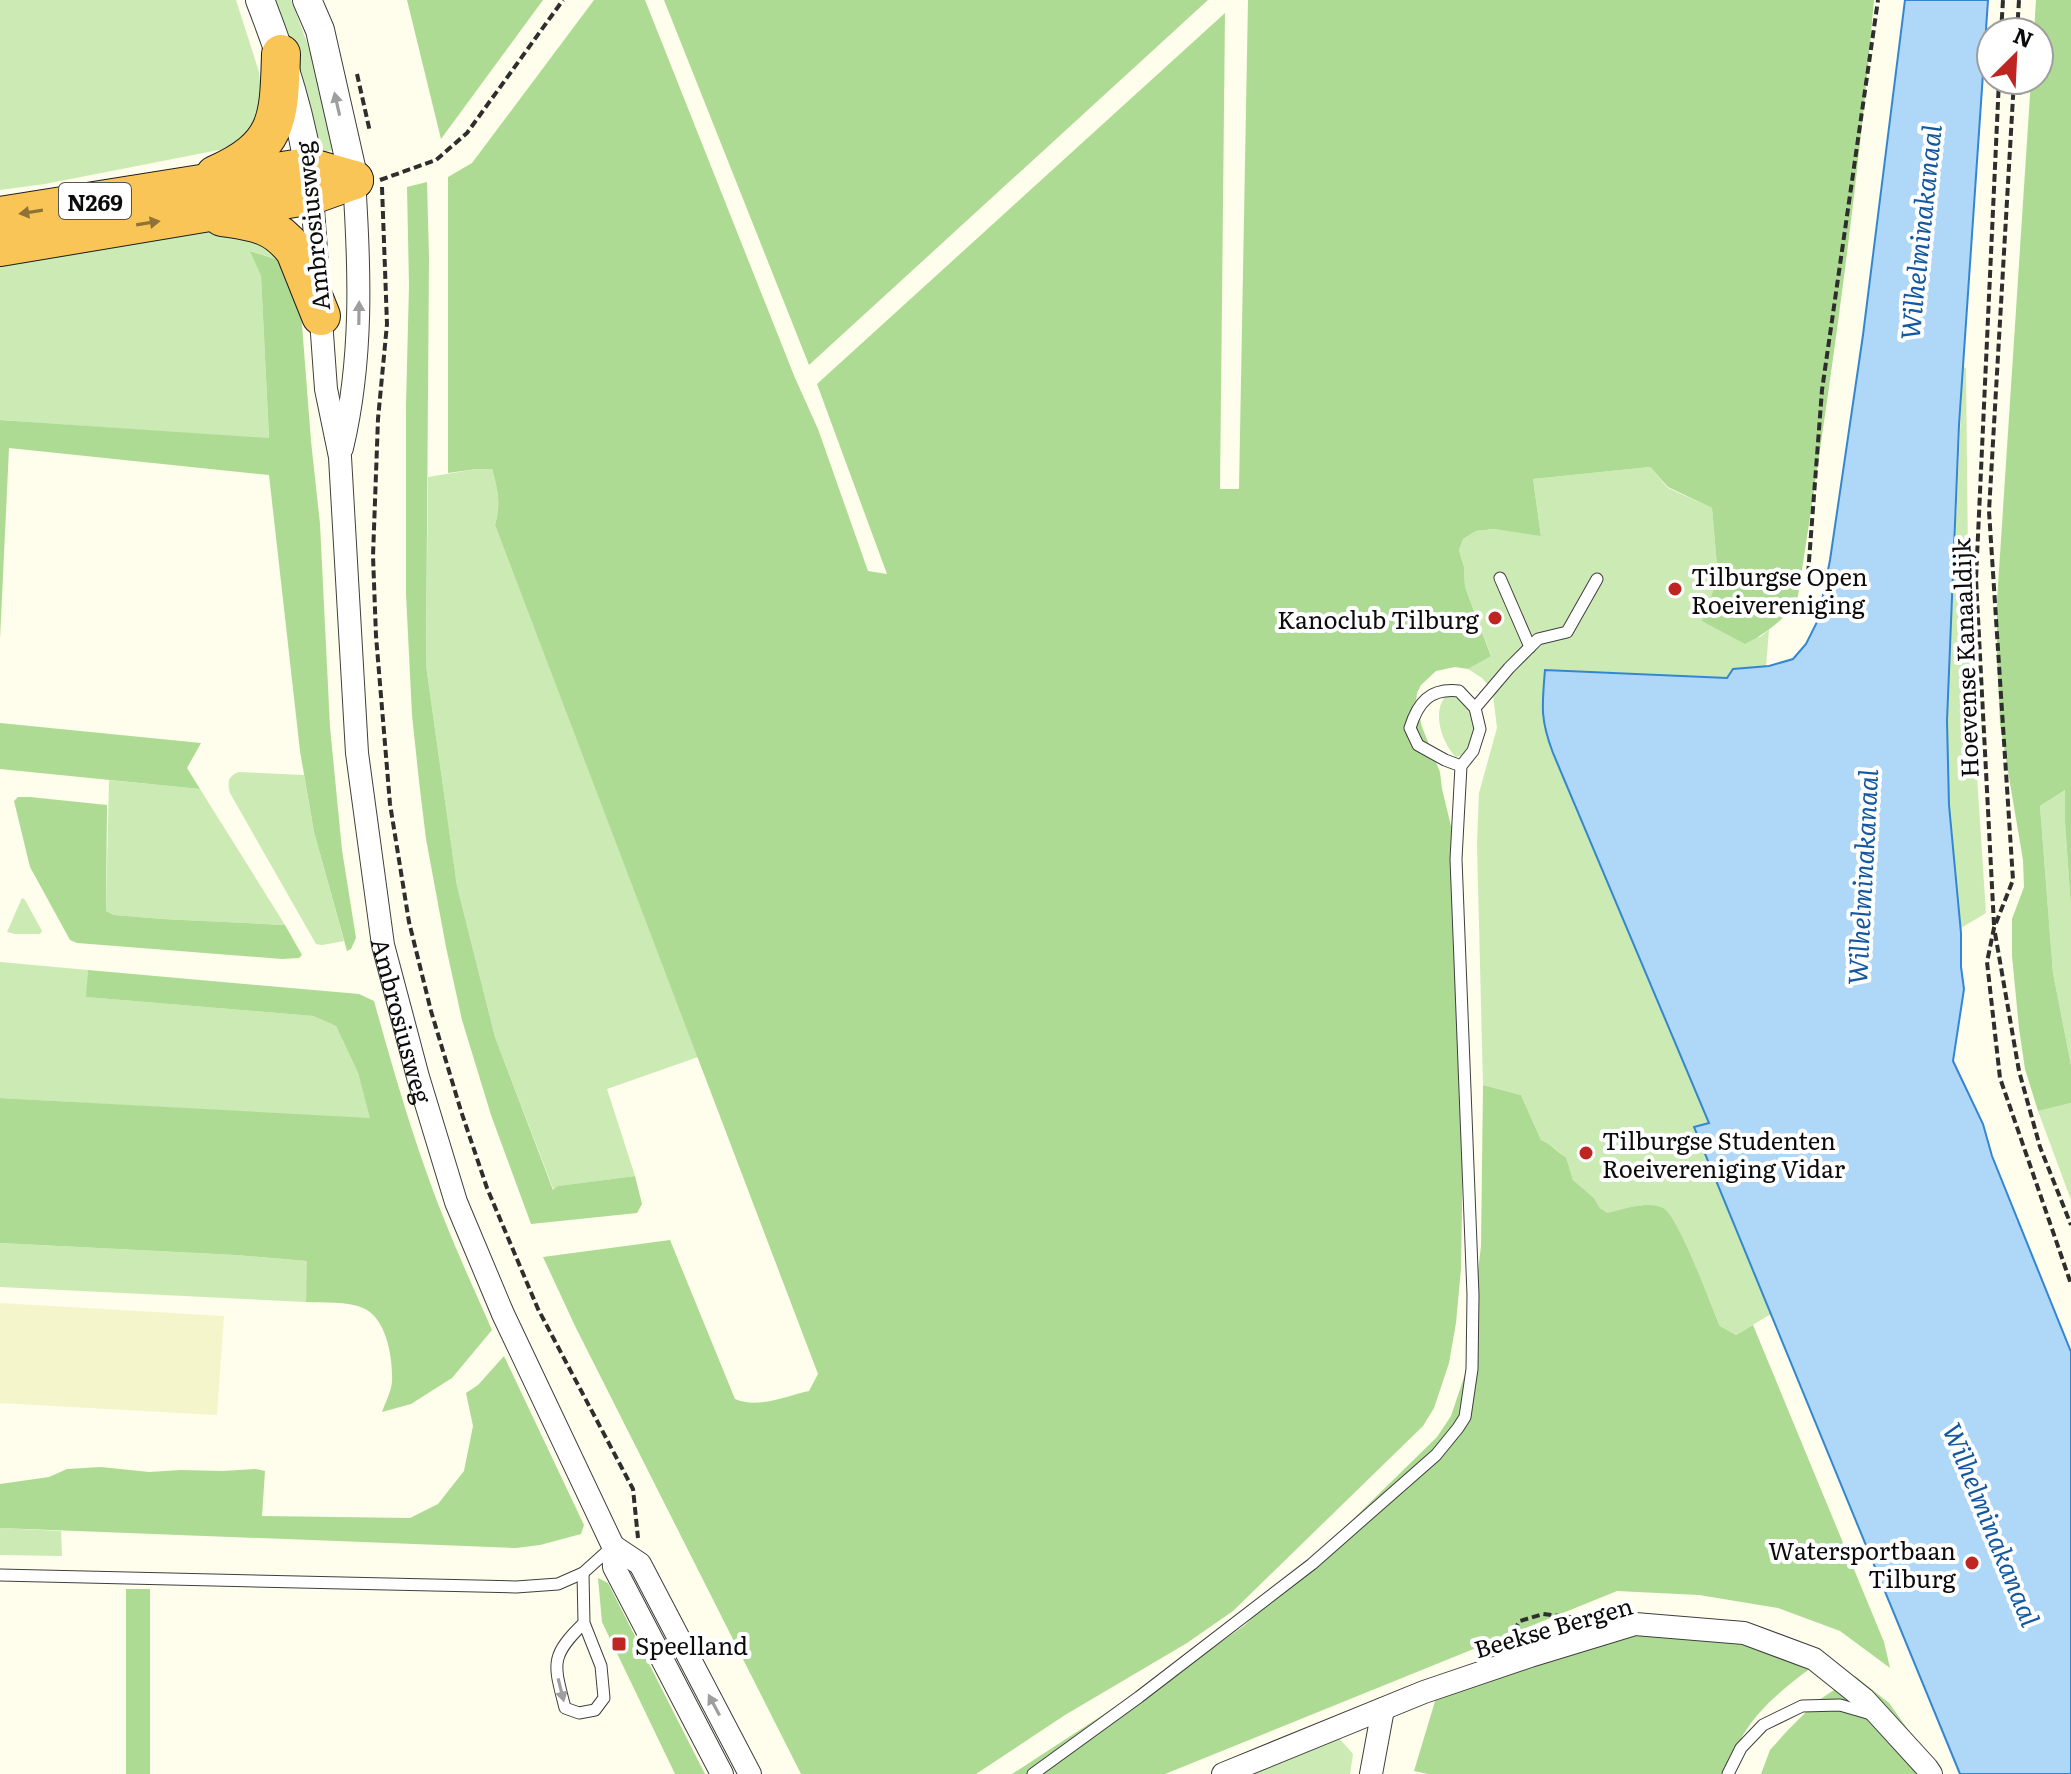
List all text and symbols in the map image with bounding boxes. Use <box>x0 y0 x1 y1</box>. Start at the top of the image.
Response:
north arrow <box>1975 16 2055 96</box>
text: N <box>2009 18 2039 55</box>
one-way arrow <box>330 91 343 116</box>
water label: Wilhelminakanaal <box>1888 122 1950 342</box>
street label: Ambrosiusweg <box>285 139 337 312</box>
road number: N269 <box>59 183 131 219</box>
one-way arrow <box>18 206 43 219</box>
one-way arrow <box>136 216 161 228</box>
one-way arrow <box>353 300 366 325</box>
street label: Hoevense Kanaaldijk <box>1942 537 1986 778</box>
place label: Tilburgse Open Roeivereniging <box>1691 558 1868 621</box>
marker: Tilburgse Open Roeivereniging <box>1666 580 1684 598</box>
place label: Kanoclub Tilburg <box>1277 601 1480 636</box>
marker: Kanoclub Tilburg <box>1486 609 1504 627</box>
water label: Wilhelminakanaal <box>1836 767 1886 986</box>
street label: Ambrosiusweg <box>364 934 443 1108</box>
place label: Tilburgse Studenten Roeivereniging Vidar <box>1602 1122 1846 1185</box>
marker: Tilburgse Studenten Roeivereniging Vidar <box>1577 1144 1595 1162</box>
water label: Wilhelminakanaal <box>1934 1416 2052 1632</box>
place label: Watersportbaan Tilburg <box>1768 1532 1957 1595</box>
marker: Watersportbaan Tilburg <box>1963 1554 1981 1572</box>
street label: Beekse Bergen <box>1470 1587 1637 1665</box>
place label: Speelland <box>635 1627 748 1662</box>
marker: Speelland <box>610 1635 628 1653</box>
one-way arrow <box>555 1678 567 1703</box>
one-way arrow <box>707 1694 721 1716</box>

